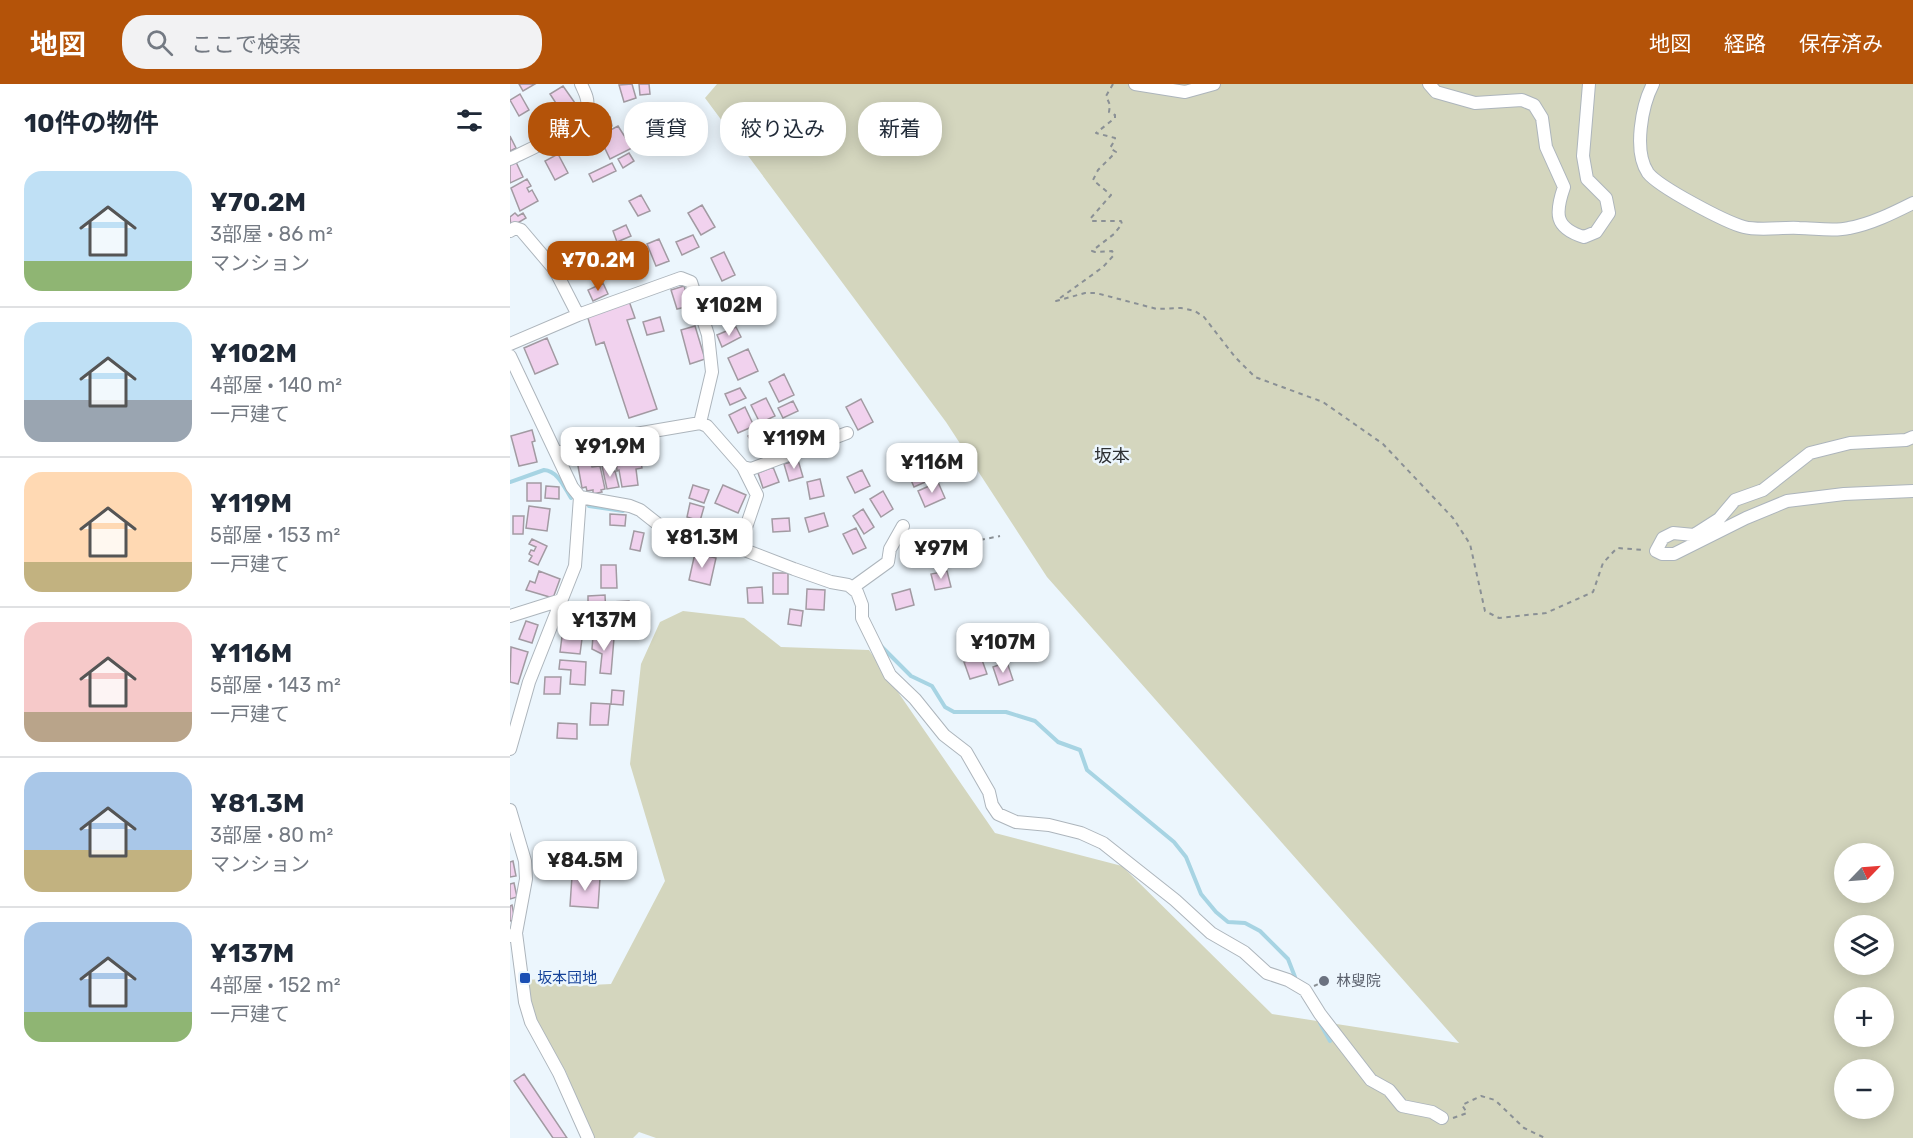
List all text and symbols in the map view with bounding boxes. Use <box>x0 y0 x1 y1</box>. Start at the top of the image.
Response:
search box <box>122 15 542 69</box>
icon: search <box>143 26 176 59</box>
text: 地図 <box>30 28 86 61</box>
text: ここで検索 <box>191 31 301 58</box>
text: 地図 <box>1649 31 1691 56</box>
text: 経路 <box>1724 31 1766 56</box>
text: 保存済み <box>1799 31 1883 56</box>
chip: 購入 <box>528 102 612 156</box>
chip: 賃貸 <box>624 102 708 156</box>
chip: 絞り込み <box>720 102 846 156</box>
chip: 新着 <box>858 102 942 156</box>
icon: filters <box>453 104 486 137</box>
text: 10件の物件 <box>24 108 159 139</box>
text: ¥70.2M <box>210 187 306 218</box>
icon: home <box>72 195 144 267</box>
text: 3部屋 · 86 m² <box>210 222 333 246</box>
pin: ¥70.2M <box>549 241 647 292</box>
text: ¥70.2M <box>561 248 635 272</box>
text: マンション <box>210 251 310 275</box>
pin: ¥102M <box>687 286 771 337</box>
text: ¥102M <box>696 293 762 317</box>
text: ¥102M <box>210 338 297 369</box>
icon: home <box>72 346 144 418</box>
text: 4部屋 · 140 m² <box>210 373 342 397</box>
text: 一戸建て <box>210 402 290 426</box>
pin: ¥119M <box>752 419 836 470</box>
text: ¥119M <box>762 426 826 450</box>
pin: ¥91.9M <box>561 427 659 478</box>
text: ¥91.9M <box>575 434 645 458</box>
pin: ¥116M <box>890 443 974 494</box>
district label: 坂本 <box>1094 445 1130 467</box>
text: ¥116M <box>900 450 964 474</box>
text: ¥119M <box>210 488 292 519</box>
icon: home <box>72 496 144 568</box>
pin: ¥81.3M <box>653 518 751 569</box>
text: 5部屋 · 153 m² <box>210 523 340 547</box>
text: ¥81.3M <box>666 525 738 549</box>
pin: ¥97M <box>905 529 977 580</box>
text: ¥97M <box>914 536 968 560</box>
text: 一戸建て <box>210 552 290 576</box>
pin: ¥137M <box>562 601 646 652</box>
text: ¥137M <box>572 608 636 632</box>
pin: ¥107M <box>961 623 1045 674</box>
text: ¥107M <box>970 630 1036 654</box>
text: ¥116M <box>210 638 292 669</box>
icon: home <box>72 646 144 718</box>
text: 5部屋 · 143 m² <box>210 673 341 697</box>
text: 一戸建て <box>210 702 290 726</box>
text: ¥81.3M <box>210 788 304 819</box>
icon: home <box>72 796 144 868</box>
text: 3部屋 · 80 m² <box>210 823 333 847</box>
pin: ¥84.5M <box>536 841 634 892</box>
north arrow <box>1834 843 1894 903</box>
map controls <box>1834 843 1894 1119</box>
text: ¥84.5M <box>547 848 623 872</box>
text: マンション <box>210 852 310 876</box>
button: layers <box>1834 915 1894 975</box>
text: ¥137M <box>210 938 294 969</box>
icon: home <box>72 946 144 1018</box>
place label: 坂本団地 <box>537 969 597 987</box>
marker: 坂本団地 <box>518 971 532 985</box>
place label: 林叟院 <box>1336 972 1381 990</box>
text: 4部屋 · 152 m² <box>210 973 341 997</box>
marker: 林叟院 <box>1317 974 1331 988</box>
button: + <box>1834 987 1894 1047</box>
text: 一戸建て <box>210 1002 290 1026</box>
button: − <box>1834 1059 1894 1119</box>

